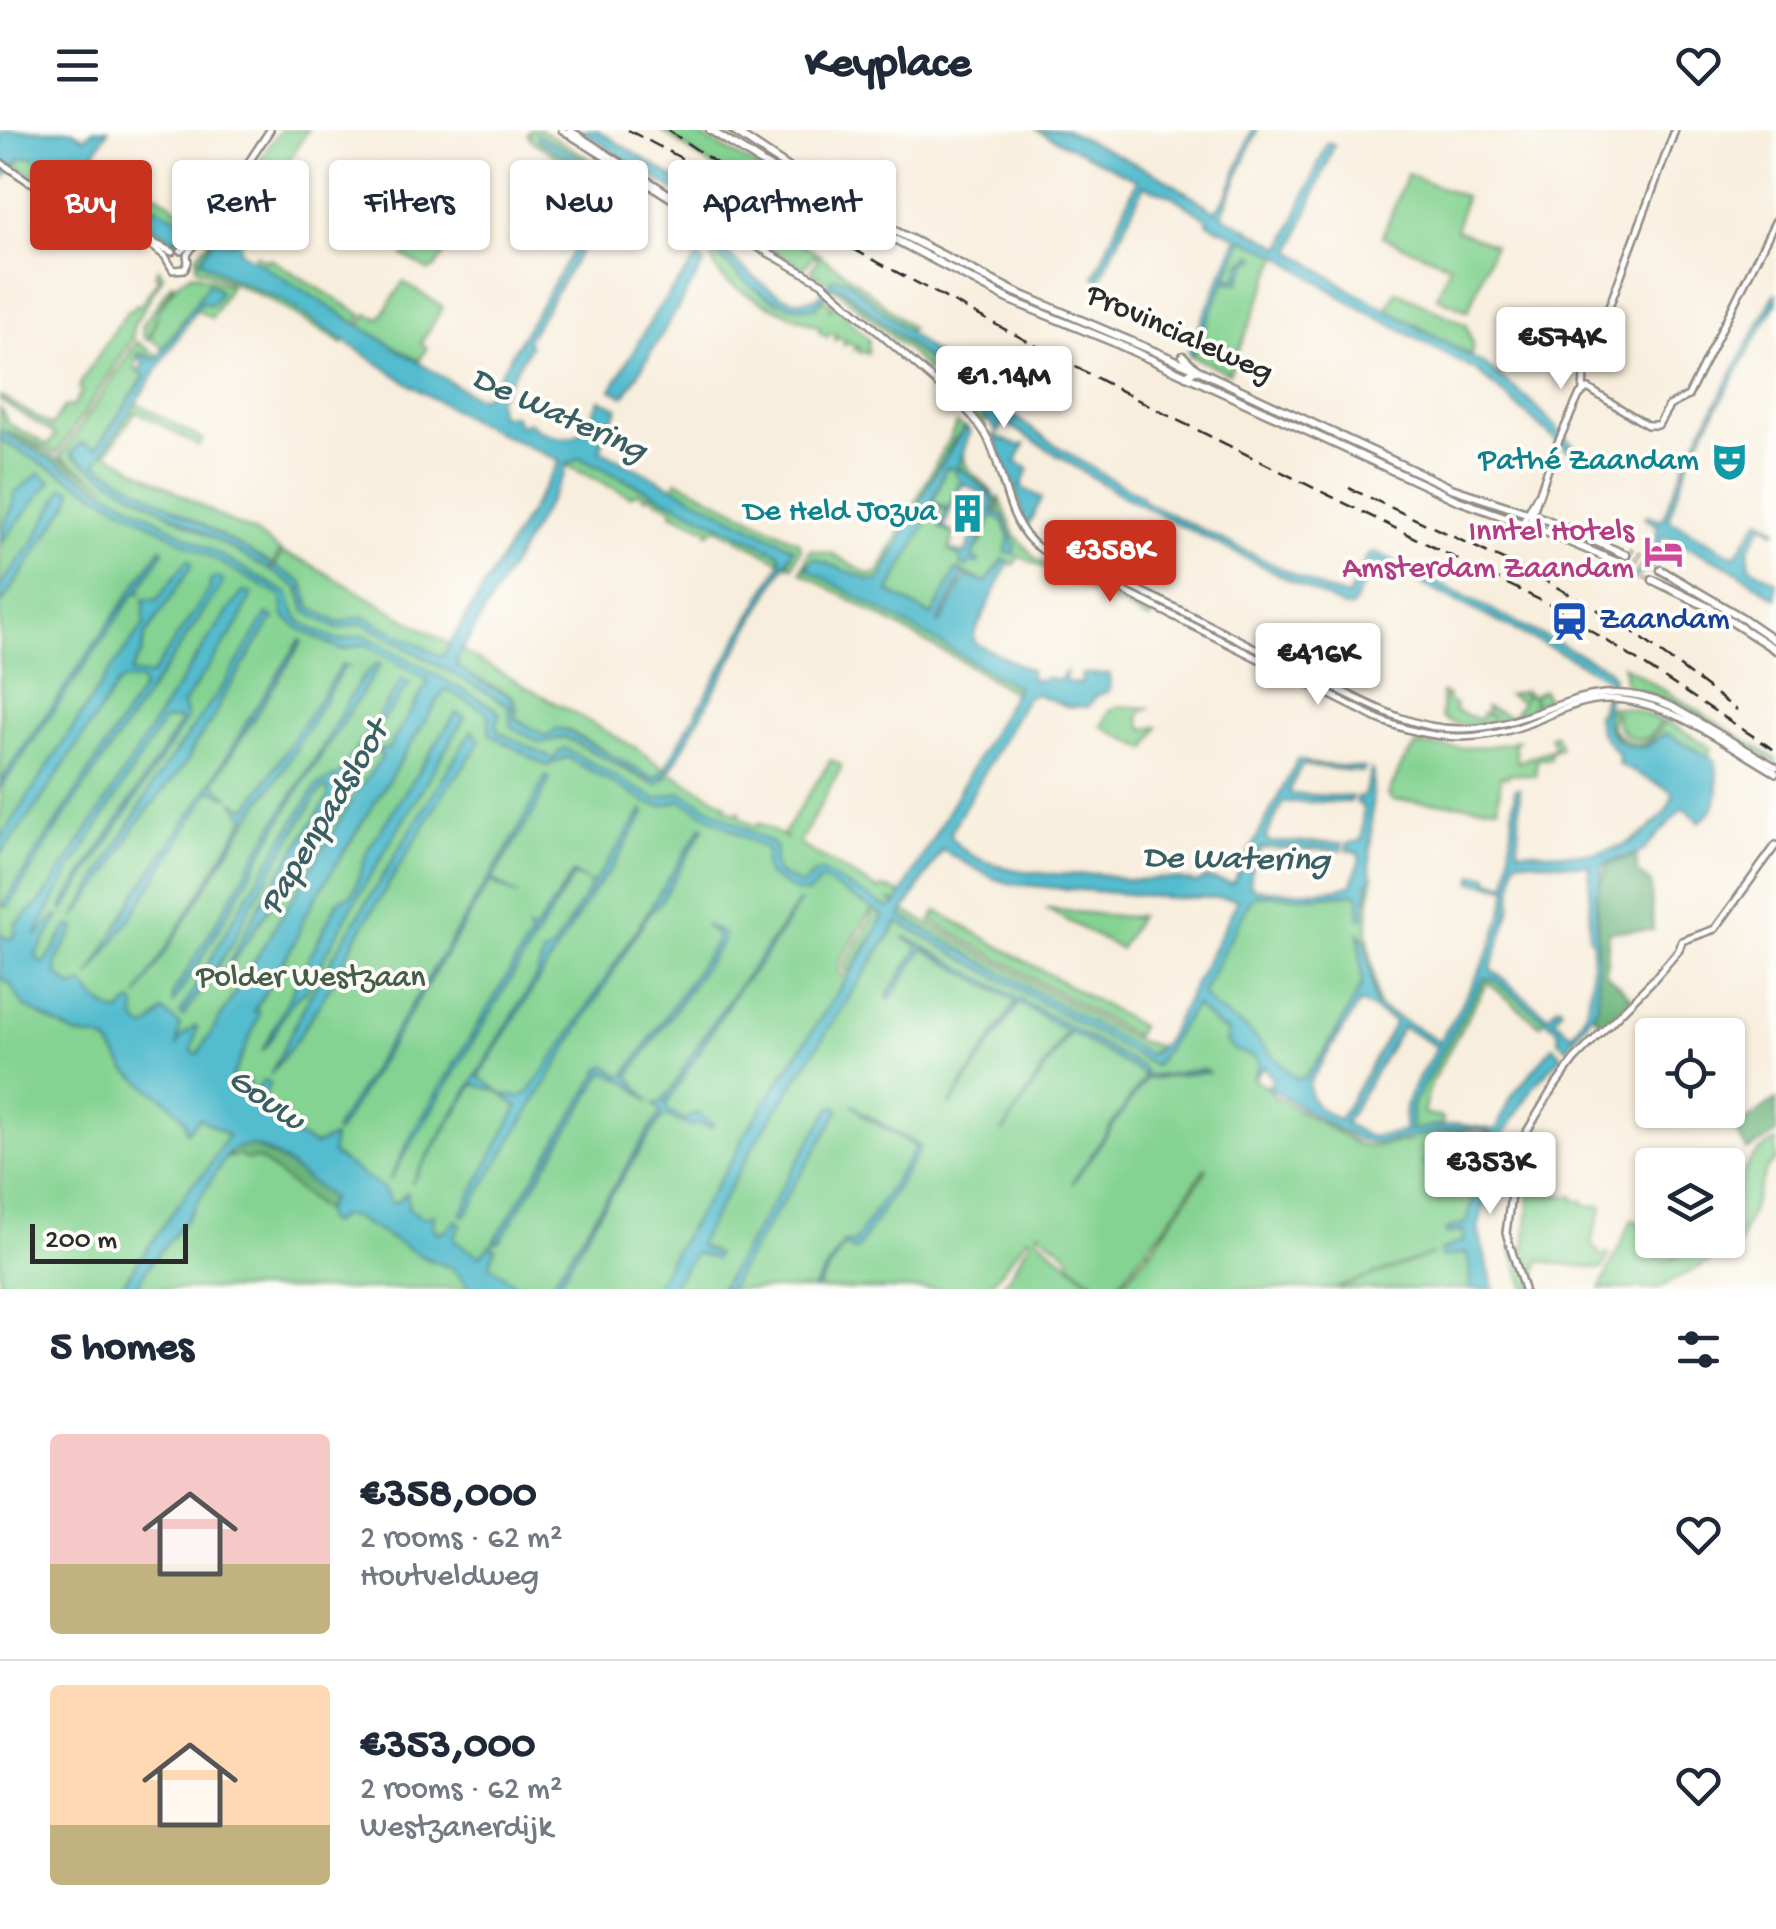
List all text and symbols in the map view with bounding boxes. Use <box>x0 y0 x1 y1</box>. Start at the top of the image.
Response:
icon: menu <box>50 38 105 93</box>
icon: heart <box>1671 38 1726 93</box>
text: Keyplace <box>805 39 971 92</box>
chip: Buy <box>30 160 152 250</box>
chip: Rent <box>172 160 309 250</box>
chip: Filters <box>329 160 490 250</box>
chip: New <box>510 160 648 250</box>
chip: Apartment <box>668 160 896 250</box>
street label: Provincialeweg <box>1079 276 1278 393</box>
pin: €574K <box>1491 307 1631 392</box>
text: €574K <box>1518 320 1604 358</box>
pin: €1.14M <box>923 346 1085 431</box>
water label: De Watering <box>464 359 654 474</box>
text: €1.14M <box>958 359 1050 397</box>
theatre icon: Pathé Zaandam <box>1708 441 1750 483</box>
place label: Pathé Zaandam <box>1478 443 1699 481</box>
building icon: De Held Jozua <box>946 492 988 534</box>
place label: De Held Jozua <box>741 494 938 532</box>
place label: Inntel Hotels Amsterdam Zaandam <box>1342 514 1635 589</box>
pin: €358K <box>1040 520 1180 605</box>
hotel icon: Inntel Hotels Amsterdam Zaandam <box>1643 530 1685 572</box>
text: €358K <box>1066 533 1154 571</box>
station icon: Zaandam <box>1548 600 1590 642</box>
place label: Zaandam <box>1599 602 1730 640</box>
pin: €416K <box>1248 623 1388 708</box>
text: €416K <box>1278 636 1358 674</box>
water label: Papenpadsloot <box>252 710 403 923</box>
water label: De Watering <box>1142 839 1332 883</box>
park label: Polder Westzaan <box>196 960 425 998</box>
map controls <box>1635 1018 1745 1258</box>
button: locate <box>1635 1018 1745 1128</box>
water label: Gouw <box>219 1060 313 1143</box>
pin: €353K <box>1420 1132 1560 1217</box>
text: €353K <box>1447 1145 1533 1183</box>
button: layers <box>1635 1148 1745 1258</box>
scale bar <box>30 1219 188 1264</box>
text: 200 m <box>45 1225 117 1258</box>
icon: filters <box>1671 1322 1726 1377</box>
text: 5 homes <box>50 1325 193 1374</box>
text: €358,000 <box>360 1472 537 1521</box>
icon: home <box>130 1474 250 1594</box>
icon: heart <box>1671 1507 1726 1562</box>
text: 2 rooms · 62 m² <box>360 1521 562 1559</box>
text: Houtveldweg <box>360 1559 539 1597</box>
text: €353,000 <box>360 1723 535 1772</box>
icon: home <box>130 1725 250 1845</box>
icon: heart <box>1671 1758 1726 1813</box>
text: 2 rooms · 62 m² <box>360 1772 562 1810</box>
text: Westzanerdijk <box>360 1810 553 1848</box>

